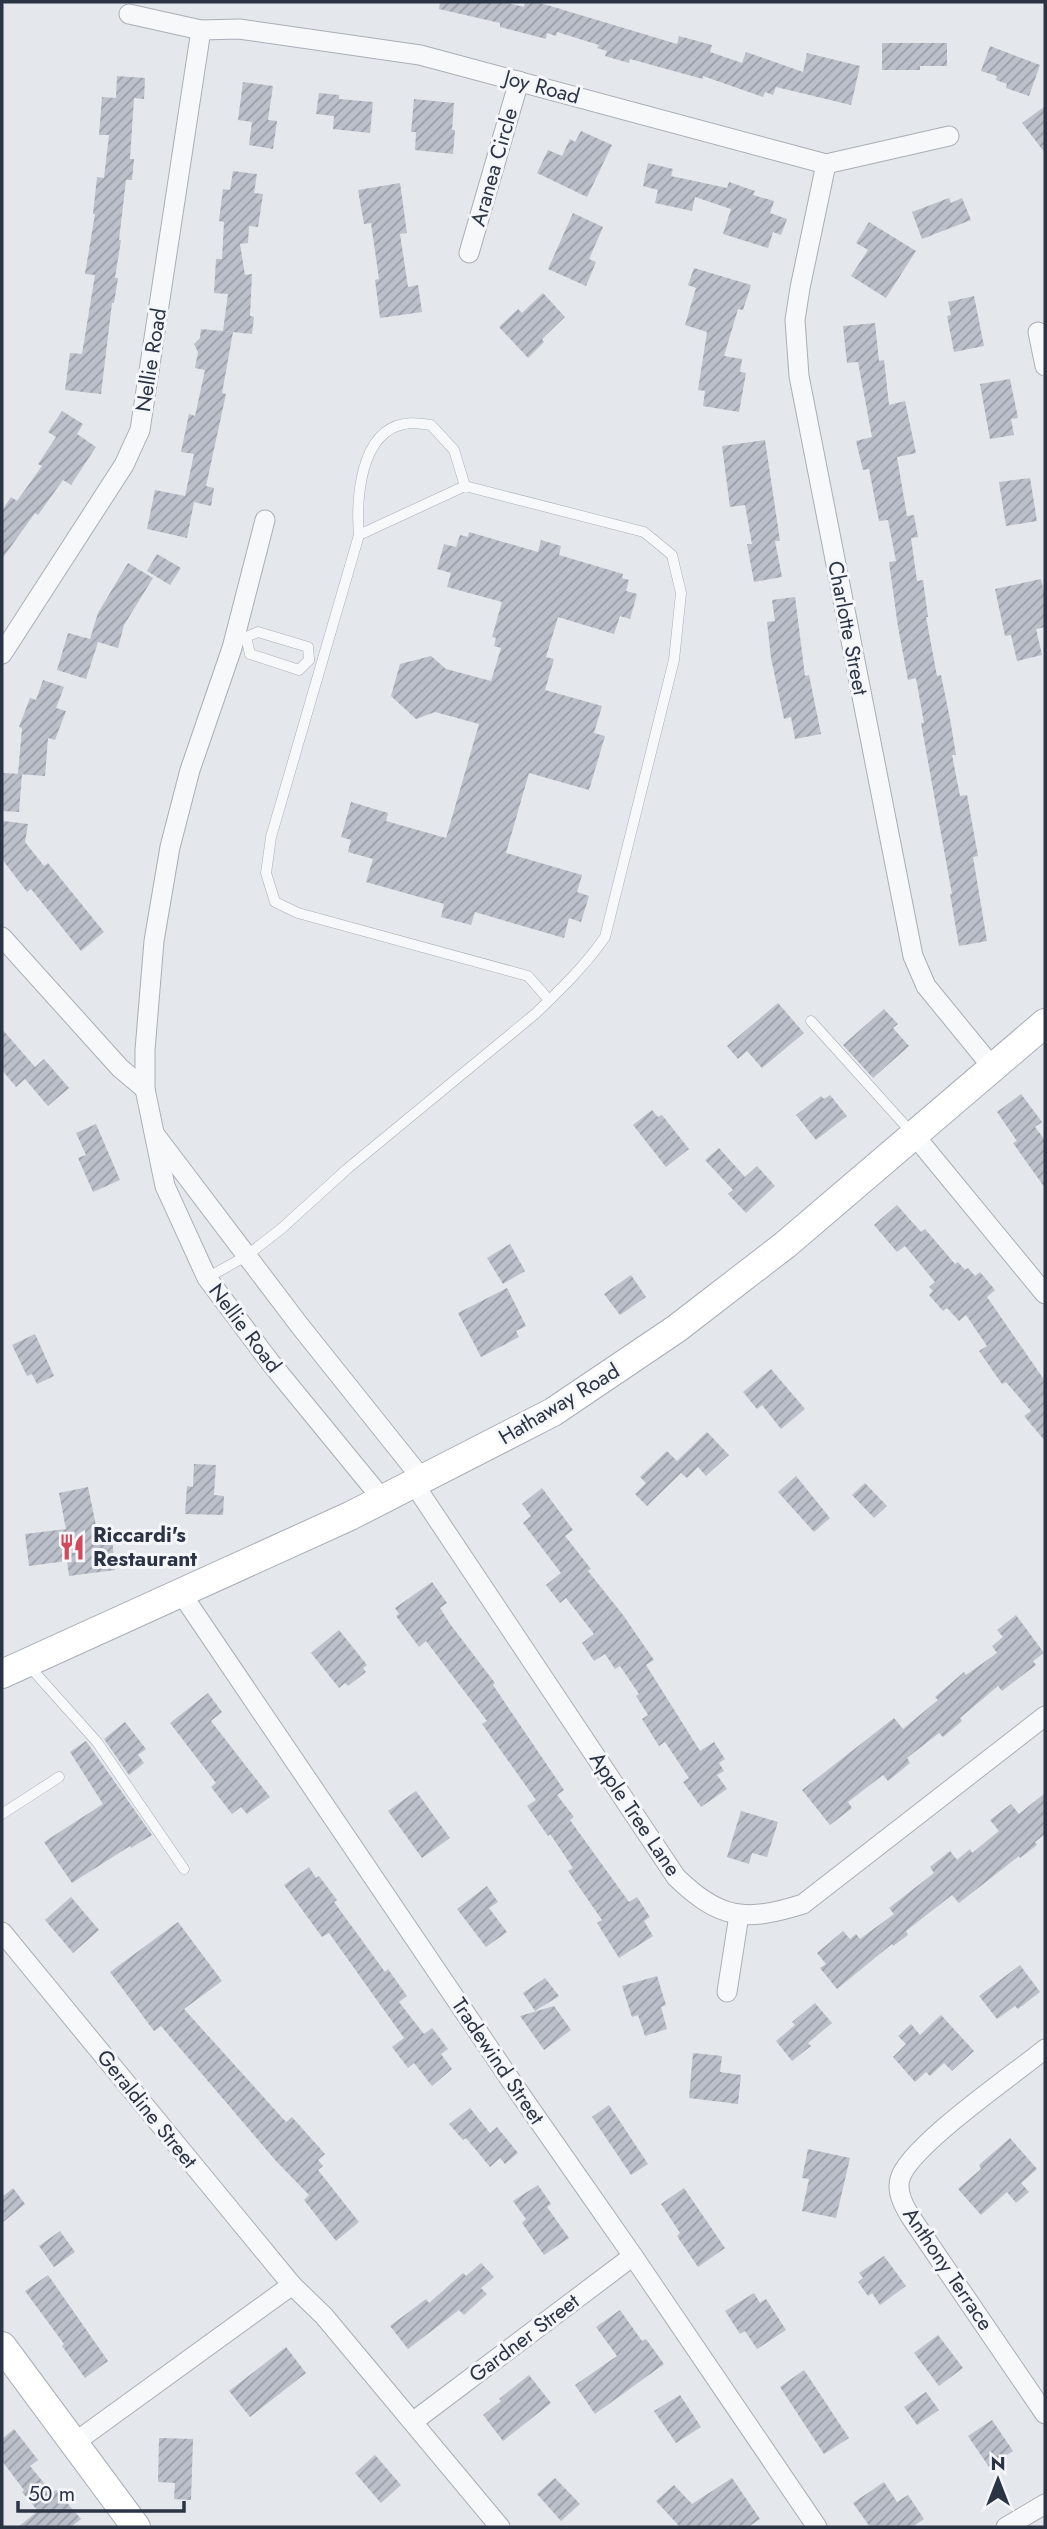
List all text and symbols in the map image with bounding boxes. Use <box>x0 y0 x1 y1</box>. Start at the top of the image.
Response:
street label: Joy Road <box>498 62 583 111</box>
street label: Aranea Circle <box>463 104 525 230</box>
street label: Nellie Road <box>128 306 174 414</box>
street label: Charlotte Street <box>820 558 876 698</box>
street label: Nellie Road <box>202 1277 288 1379</box>
street label: Hathaway Road <box>493 1356 625 1452</box>
place label: Riccardi's Restaurant <box>93 1520 197 1574</box>
restaurant icon: Riccardi's Restaurant <box>57 1532 87 1562</box>
street label: Apple Tree Lane <box>582 1746 688 1882</box>
street label: Tradewind Street <box>444 1992 552 2130</box>
street label: Geraldine Street <box>90 2043 204 2175</box>
street label: Anthony Terrace <box>896 2201 1000 2337</box>
street label: Gardner Street <box>463 2287 585 2389</box>
north arrow <box>963 2445 1033 2515</box>
text: N <box>990 2450 1006 2477</box>
scale bar <box>18 2470 184 2514</box>
text: 50 m <box>28 2479 75 2509</box>

